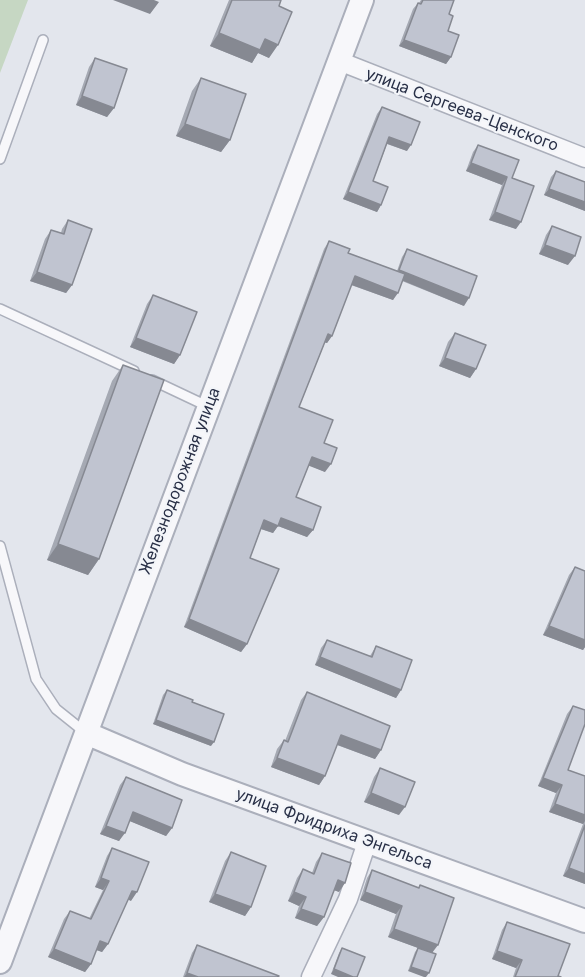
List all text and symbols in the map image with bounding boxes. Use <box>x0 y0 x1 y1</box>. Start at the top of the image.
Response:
street label: улица Сергеева-Ценского <box>363 64 561 156</box>
street label: Железнодорожная улица <box>135 385 225 577</box>
street label: улица Фридриха Энгельса <box>233 784 435 874</box>

